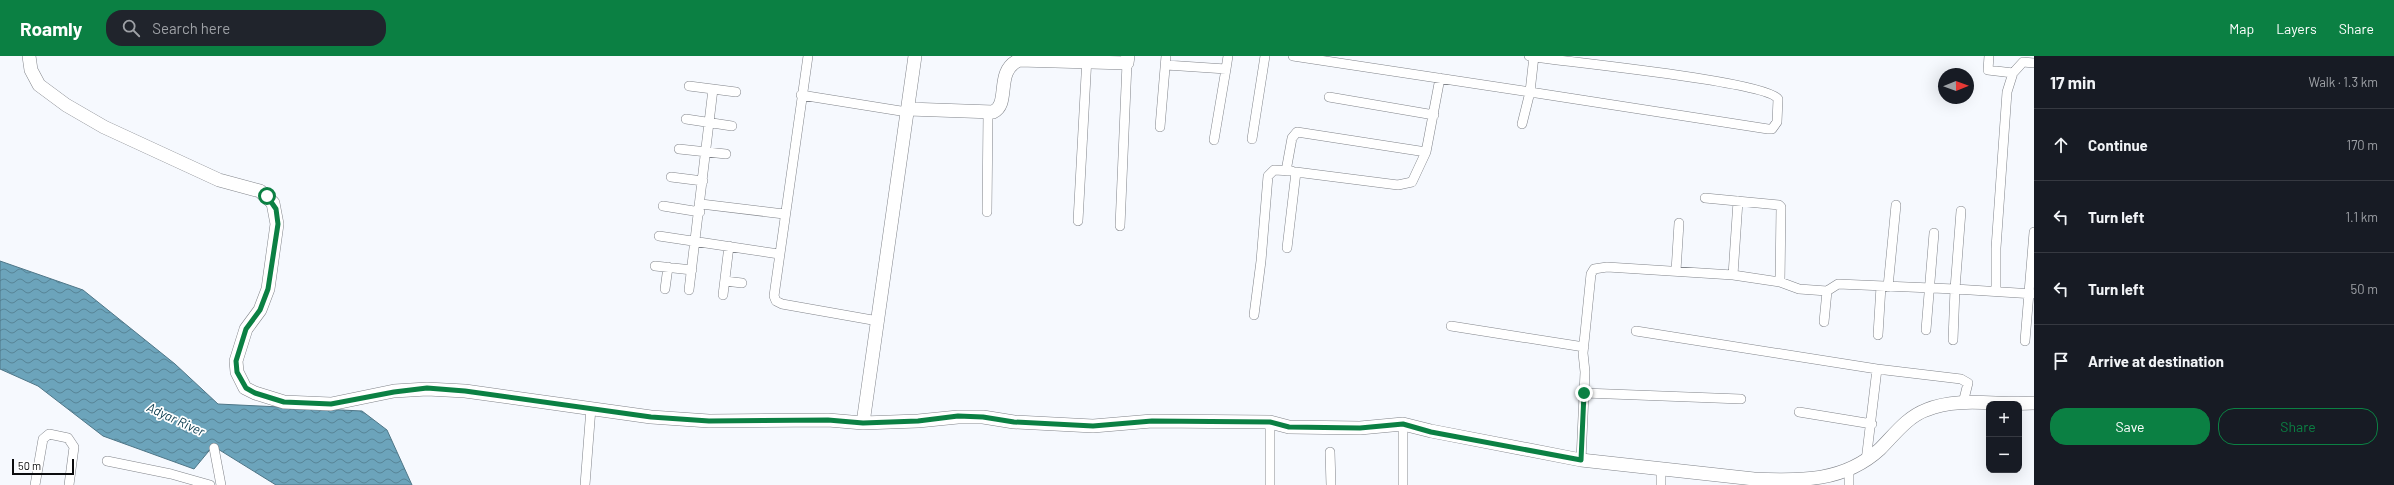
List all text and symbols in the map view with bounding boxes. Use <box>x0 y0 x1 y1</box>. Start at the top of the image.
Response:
search box <box>106 10 386 46</box>
text: Roamly <box>20 17 82 40</box>
icon: search <box>120 17 142 39</box>
text: Search here <box>152 19 230 37</box>
text: Map <box>2229 20 2254 37</box>
text: Layers <box>2276 20 2317 37</box>
text: Share <box>2339 20 2374 37</box>
north arrow <box>1938 68 1974 104</box>
text: 17 min <box>2050 72 2096 92</box>
text: Walk · 1.3 km <box>2308 74 2378 90</box>
icon: ahead <box>2050 134 2072 156</box>
text: Continue <box>2088 136 2148 154</box>
text: 170 m <box>2347 137 2378 153</box>
route start <box>258 187 276 205</box>
icon: left <box>2050 206 2072 228</box>
text: Turn left <box>2088 208 2144 226</box>
text: 1.1 km <box>2345 209 2378 225</box>
icon: left <box>2050 278 2072 300</box>
text: Turn left <box>2088 280 2144 298</box>
text: 50 m <box>2351 281 2378 297</box>
icon: arrive <box>2050 350 2072 372</box>
text: Arrive at destination <box>2088 352 2224 370</box>
route end <box>1575 384 1593 402</box>
water label: Adyar River <box>145 399 208 440</box>
map controls <box>1986 401 2022 473</box>
button: + <box>1986 401 2022 437</box>
button: Save <box>2050 408 2210 445</box>
button: Share <box>2218 408 2378 445</box>
button: − <box>1986 437 2022 473</box>
scale bar <box>12 457 74 476</box>
text: 50 m <box>18 459 41 472</box>

